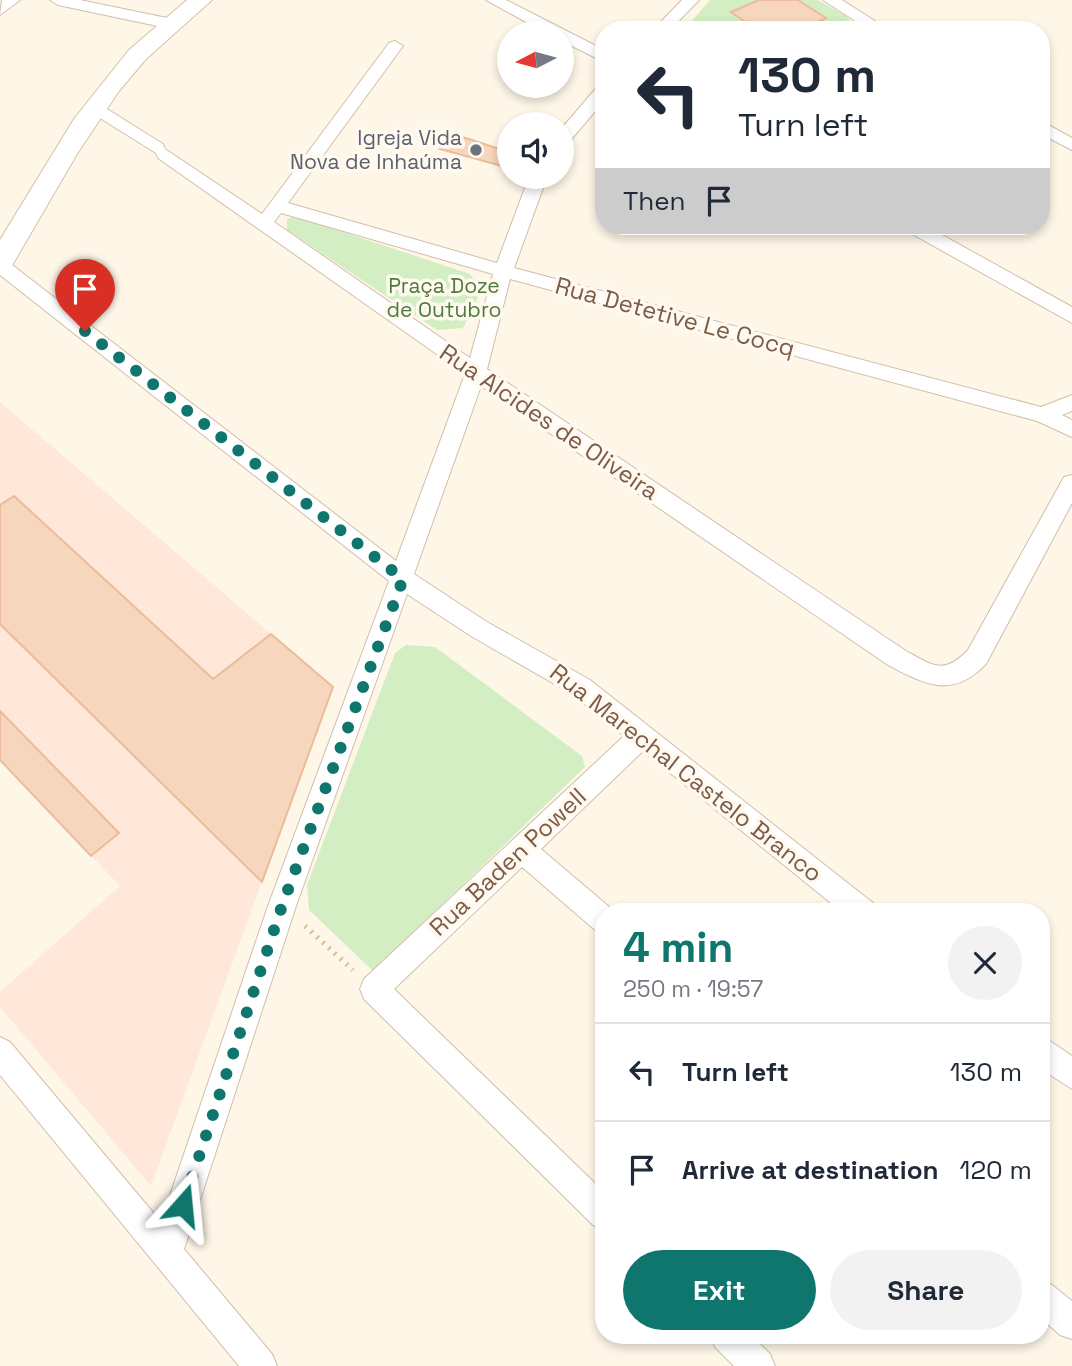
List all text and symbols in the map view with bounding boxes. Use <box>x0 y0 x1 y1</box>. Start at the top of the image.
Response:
north arrow <box>497 21 574 98</box>
map controls <box>497 21 574 189</box>
text: 130 m <box>738 44 876 106</box>
icon: left <box>623 49 714 140</box>
text: Turn left <box>738 105 868 145</box>
button: sound <box>497 112 574 189</box>
place label: Igreja Vida Nova de Inhaúma <box>290 124 462 175</box>
marker: Igreja Vida Nova de Inhaúma <box>468 142 484 158</box>
icon: arrive <box>700 182 738 220</box>
text: Then <box>623 184 686 218</box>
pin <box>55 259 115 331</box>
icon: arrive <box>66 270 104 308</box>
street label: Rua Detetive Le Cocq <box>552 270 798 363</box>
park label: Praça Doze de Outubro <box>387 272 501 323</box>
street label: Rua Alcides de Oliveira <box>434 337 665 507</box>
street label: Rua Marechal Castelo Branco <box>544 657 829 889</box>
street label: Rua Baden Powell <box>423 781 593 942</box>
text: 4 min <box>623 921 733 974</box>
button: close <box>948 926 1022 1000</box>
text: 250 m · 19:57 <box>623 974 763 1004</box>
icon: left <box>623 1053 661 1091</box>
text: Turn left <box>682 1055 789 1089</box>
text: 130 m <box>950 1055 1022 1089</box>
icon: arrive <box>623 1151 661 1189</box>
text: Arrive at destination <box>682 1153 939 1187</box>
text: 120 m <box>960 1153 1032 1187</box>
position arrow <box>146 1168 220 1242</box>
button: Exit <box>623 1250 816 1330</box>
button: Share <box>830 1250 1022 1330</box>

